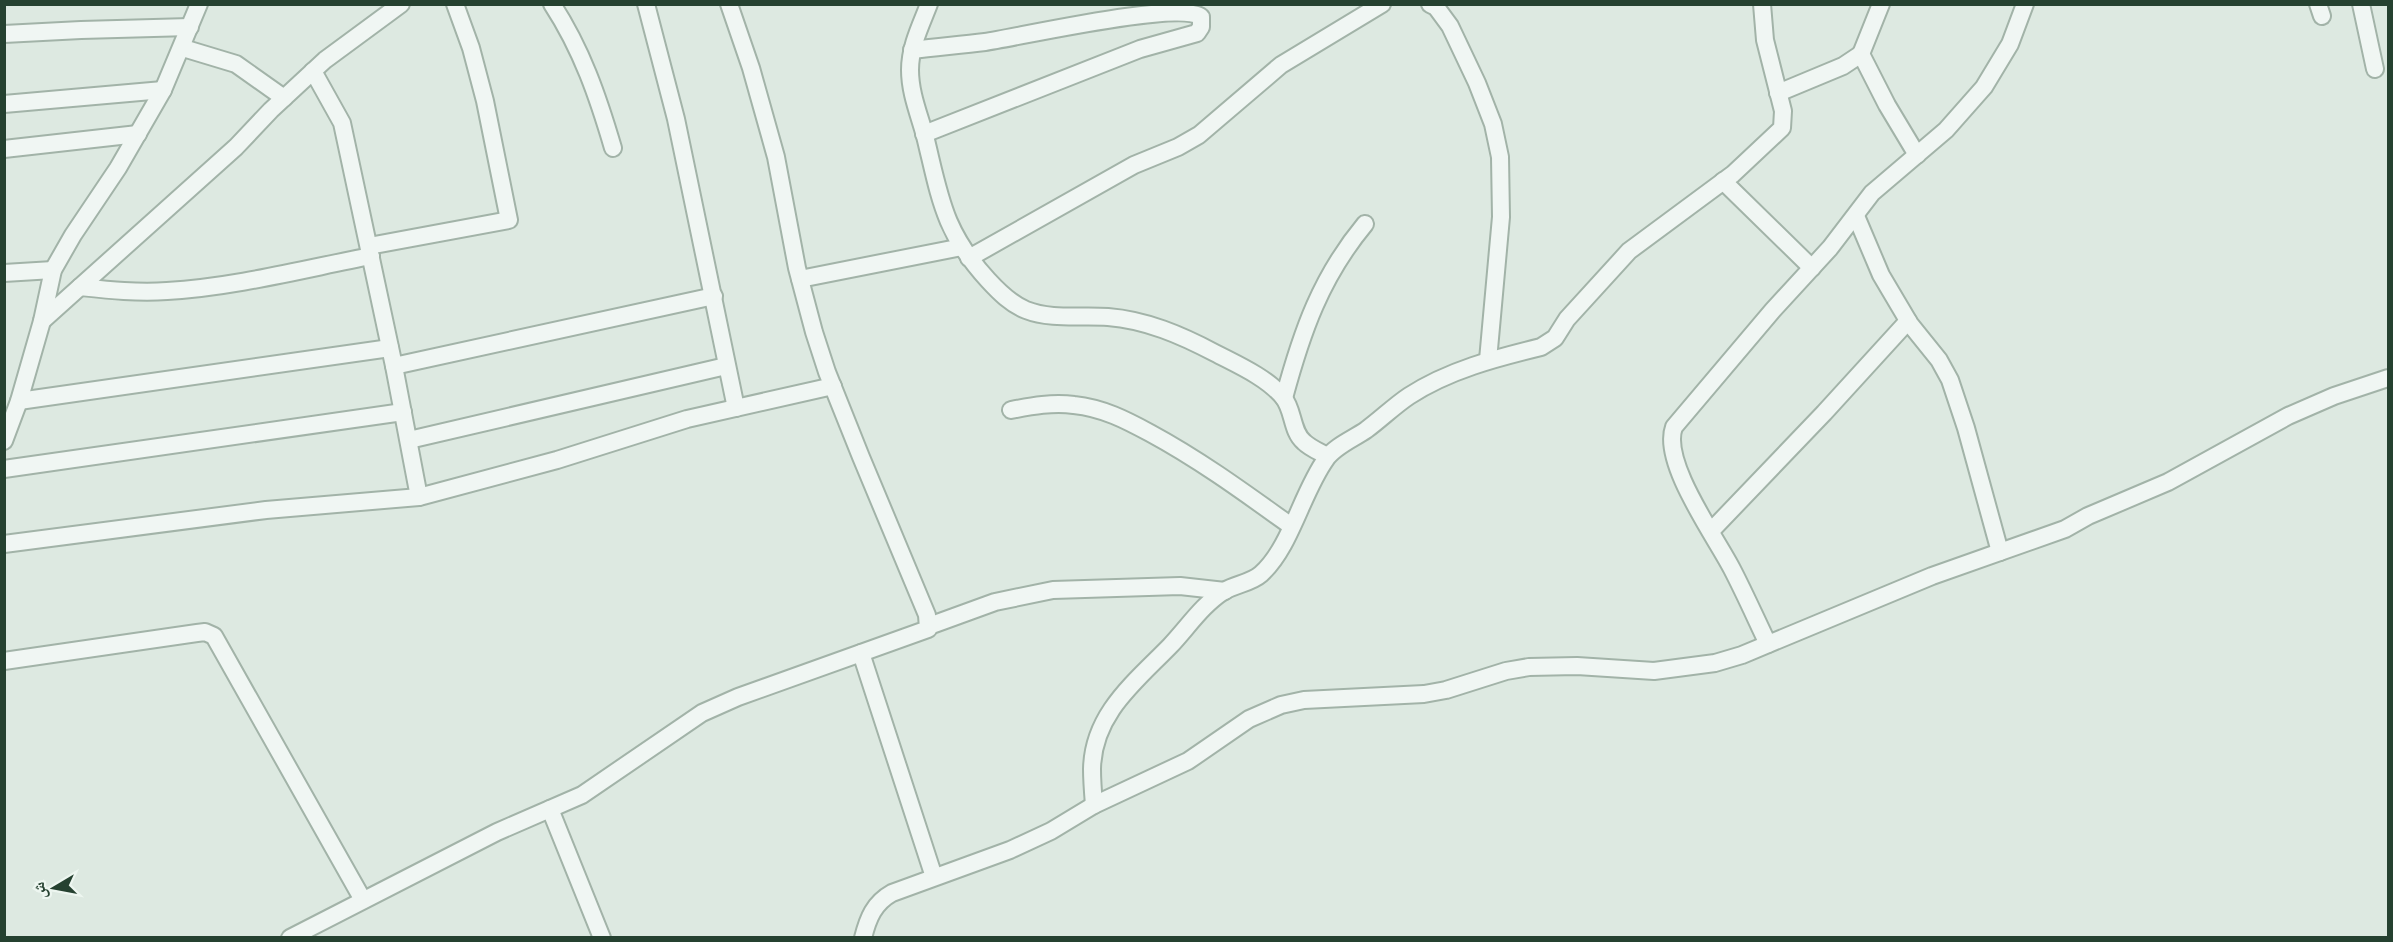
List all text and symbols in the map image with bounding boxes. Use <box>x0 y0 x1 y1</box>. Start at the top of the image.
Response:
north arrow <box>24 858 84 918</box>
text: ش <box>27 880 52 901</box>

